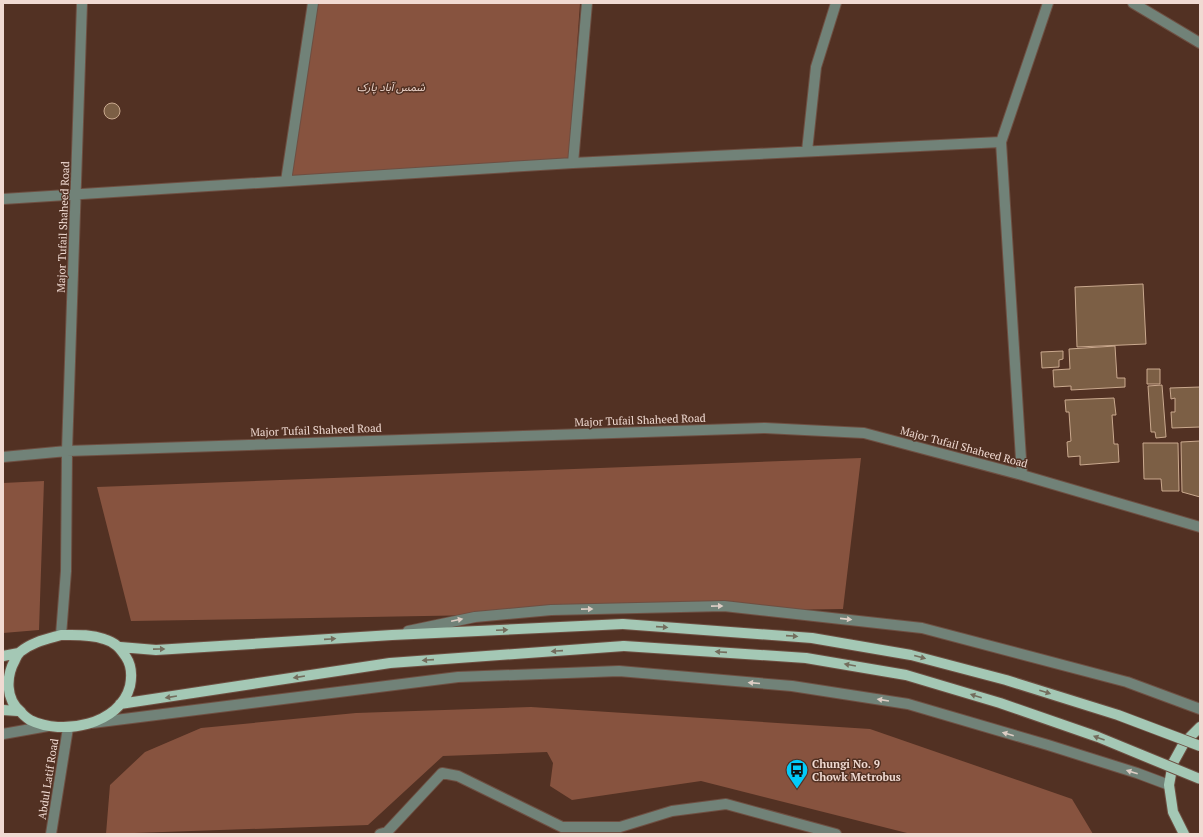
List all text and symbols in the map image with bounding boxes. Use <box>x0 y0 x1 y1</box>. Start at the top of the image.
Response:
park label: شمس آباد پارک <box>357 80 425 95</box>
street label: Major Tufail Shaheed Road <box>54 161 72 293</box>
street label: Major Tufail Shaheed Road <box>574 411 706 429</box>
street label: Major Tufail Shaheed Road <box>250 421 382 439</box>
street label: Major Tufail Shaheed Road <box>899 423 1029 471</box>
one-way arrow <box>711 603 724 609</box>
one-way arrow <box>581 606 594 612</box>
one-way arrow <box>840 616 852 622</box>
one-way arrow <box>451 617 464 623</box>
one-way arrow <box>656 623 668 630</box>
one-way arrow <box>496 626 508 633</box>
one-way arrow <box>786 633 798 640</box>
one-way arrow <box>324 635 336 642</box>
one-way arrow <box>153 646 165 653</box>
one-way arrow <box>551 647 564 654</box>
one-way arrow <box>715 649 727 656</box>
one-way arrow <box>914 655 926 661</box>
one-way arrow <box>422 656 434 663</box>
one-way arrow <box>844 662 856 668</box>
one-way arrow <box>293 674 305 680</box>
one-way arrow <box>748 680 760 686</box>
one-way arrow <box>1040 689 1052 695</box>
one-way arrow <box>970 693 982 699</box>
one-way arrow <box>164 694 177 700</box>
one-way arrow <box>877 697 889 703</box>
one-way arrow <box>1002 731 1014 737</box>
one-way arrow <box>1093 734 1105 740</box>
street label: Abdul Latif Road <box>35 737 61 821</box>
bus stop icon: Chungi No. 9 Chowk Metrobus <box>784 757 810 790</box>
place label: Chungi No. 9 Chowk Metrobus <box>812 757 901 784</box>
one-way arrow <box>1126 769 1138 775</box>

